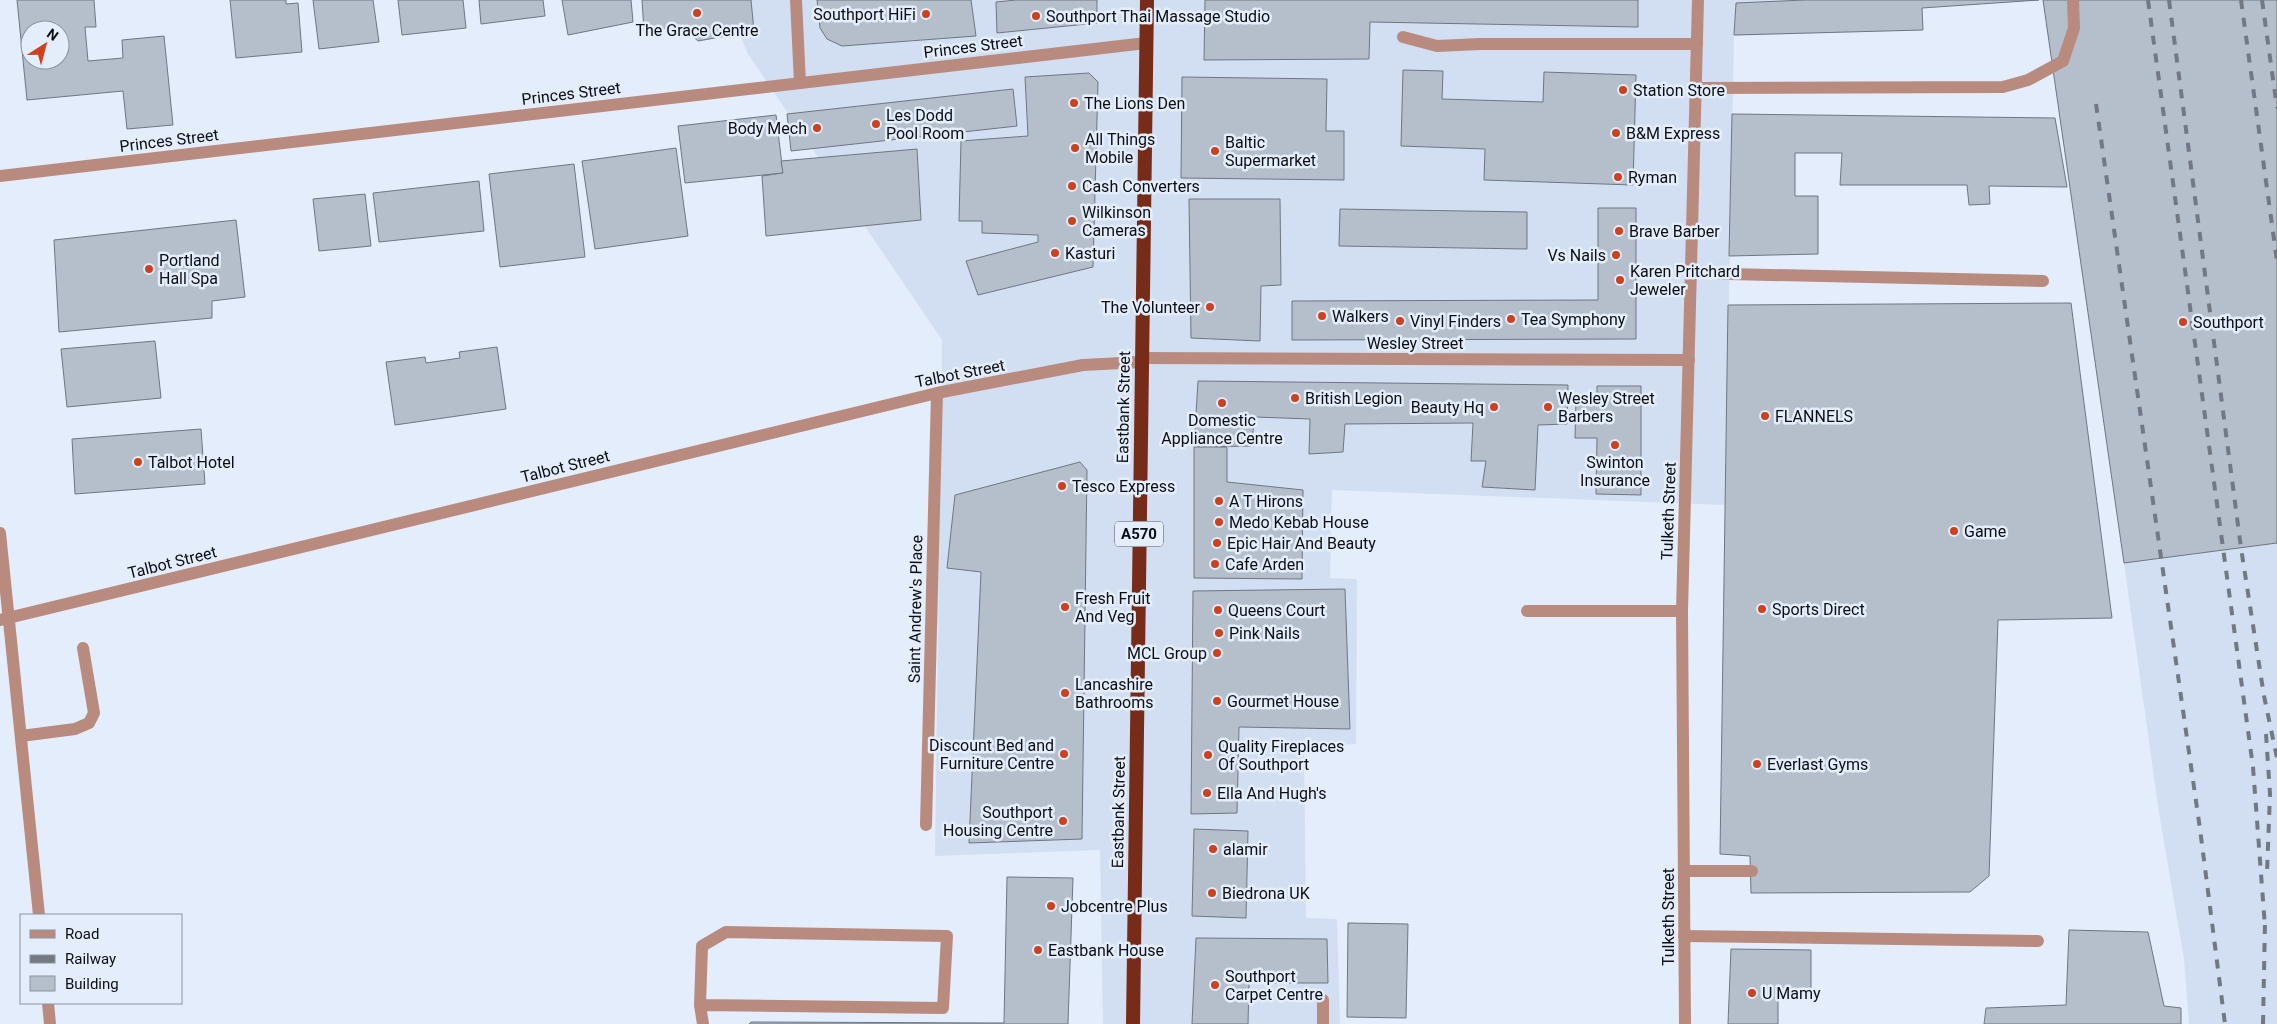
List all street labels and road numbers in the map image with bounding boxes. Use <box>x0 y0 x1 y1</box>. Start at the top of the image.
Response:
street label: Princes Street <box>923 31 1024 62</box>
street label: Princes Street <box>521 78 622 109</box>
street label: Princes Street <box>119 125 220 156</box>
street label: Wesley Street <box>1367 334 1463 353</box>
street label: Eastbank Street <box>1113 351 1134 463</box>
street label: Talbot Street <box>914 356 1006 391</box>
street label: Talbot Street <box>519 446 611 487</box>
street label: Tulketh Street <box>1657 462 1680 560</box>
road number: A570 <box>1115 522 1163 546</box>
street label: Saint Andrew's Place <box>905 535 926 683</box>
street label: Talbot Street <box>126 542 218 583</box>
street label: Eastbank Street <box>1108 756 1129 868</box>
street label: Tulketh Street <box>1659 868 1678 966</box>

